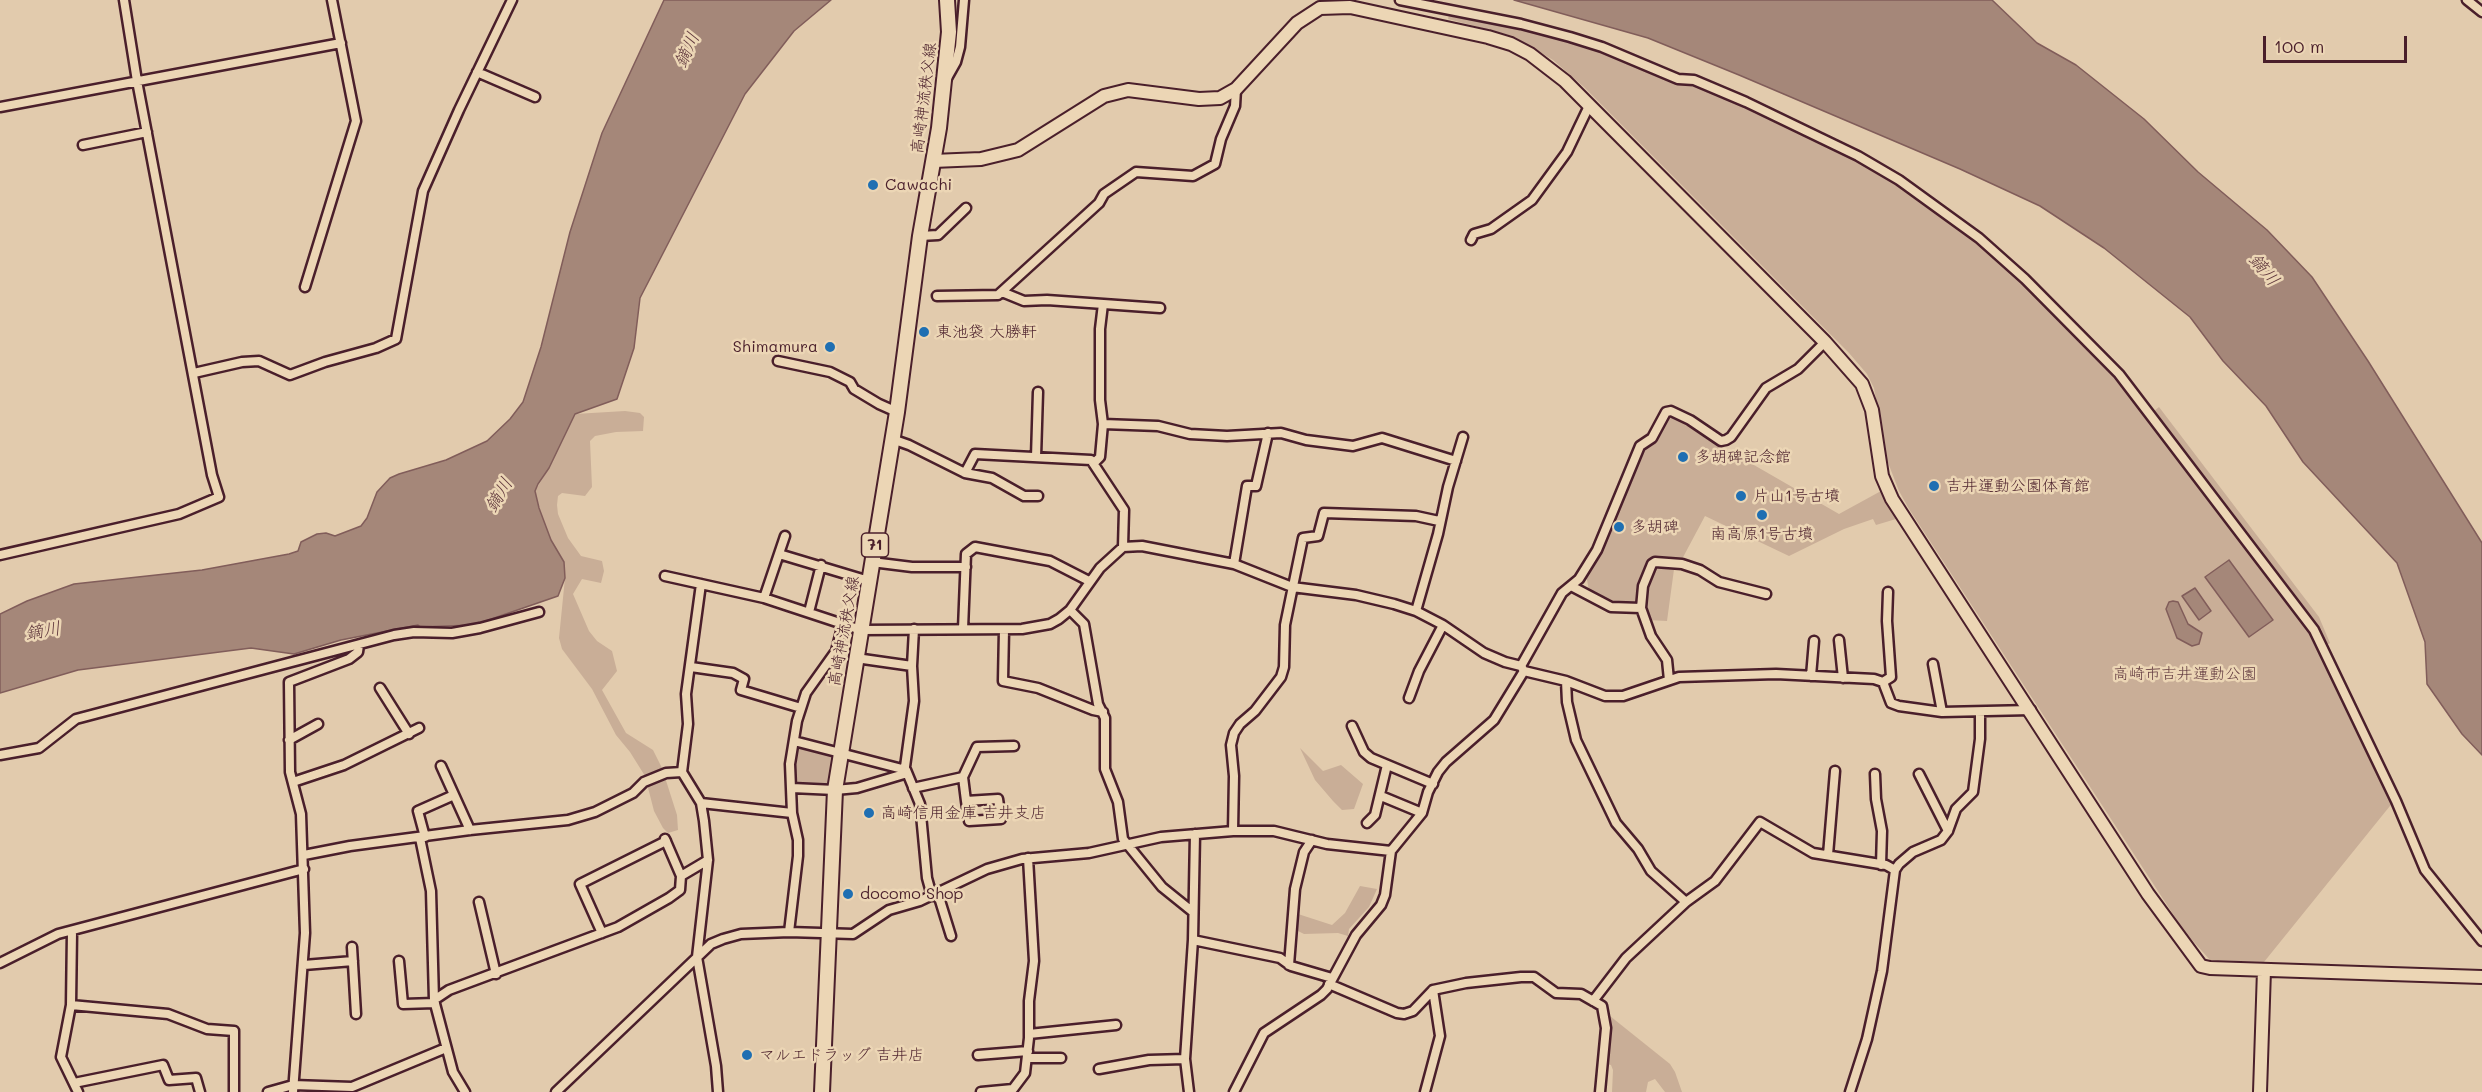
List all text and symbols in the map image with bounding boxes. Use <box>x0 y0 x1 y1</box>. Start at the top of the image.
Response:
scale bar <box>2266 24 2410 62</box>
water label: 鏑川 <box>670 29 704 71</box>
text: 100 m <box>2274 34 2324 58</box>
street label: 高崎神流秩父線 <box>908 41 940 155</box>
place label: Cawachi <box>885 175 952 195</box>
marker: Cawachi <box>866 178 880 192</box>
water label: 鏑川 <box>2244 249 2284 291</box>
place label: 東池袋 大勝軒 <box>936 322 1037 342</box>
marker: 東池袋 大勝軒 <box>917 325 931 339</box>
place label: Shimamura <box>733 337 818 357</box>
marker: Shimamura <box>823 340 837 354</box>
place label: 多胡碑記念館 <box>1695 447 1791 467</box>
marker: 多胡碑記念館 <box>1676 450 1690 464</box>
water label: 鏑川 <box>480 474 518 516</box>
place label: 吉井運動公園体育館 <box>1946 476 2090 496</box>
marker: 吉井運動公園体育館 <box>1927 479 1941 493</box>
place label: 片山1号古墳 <box>1753 486 1840 506</box>
marker: 片山1号古墳 <box>1734 489 1748 503</box>
marker: 南高原1号古墳 <box>1755 508 1769 522</box>
place label: 多胡碑 <box>1631 517 1679 537</box>
marker: 多胡碑 <box>1612 520 1626 534</box>
place label: 南高原1号古墳 <box>1710 524 1814 544</box>
road number: 71 <box>862 533 888 557</box>
street label: 高崎神流秩父線 <box>825 574 863 688</box>
water label: 鏑川 <box>24 618 62 644</box>
park label: 高崎市吉井運動公園 <box>2113 664 2257 684</box>
place label: 高崎信用金庫 吉井支店 <box>881 803 1046 823</box>
marker: 高崎信用金庫 吉井支店 <box>862 806 876 820</box>
place label: docomo Shop <box>860 884 963 904</box>
marker: docomo Shop <box>841 887 855 901</box>
place label: マルエドラッグ 吉井店 <box>759 1045 924 1065</box>
marker: マルエドラッグ 吉井店 <box>740 1048 754 1062</box>

